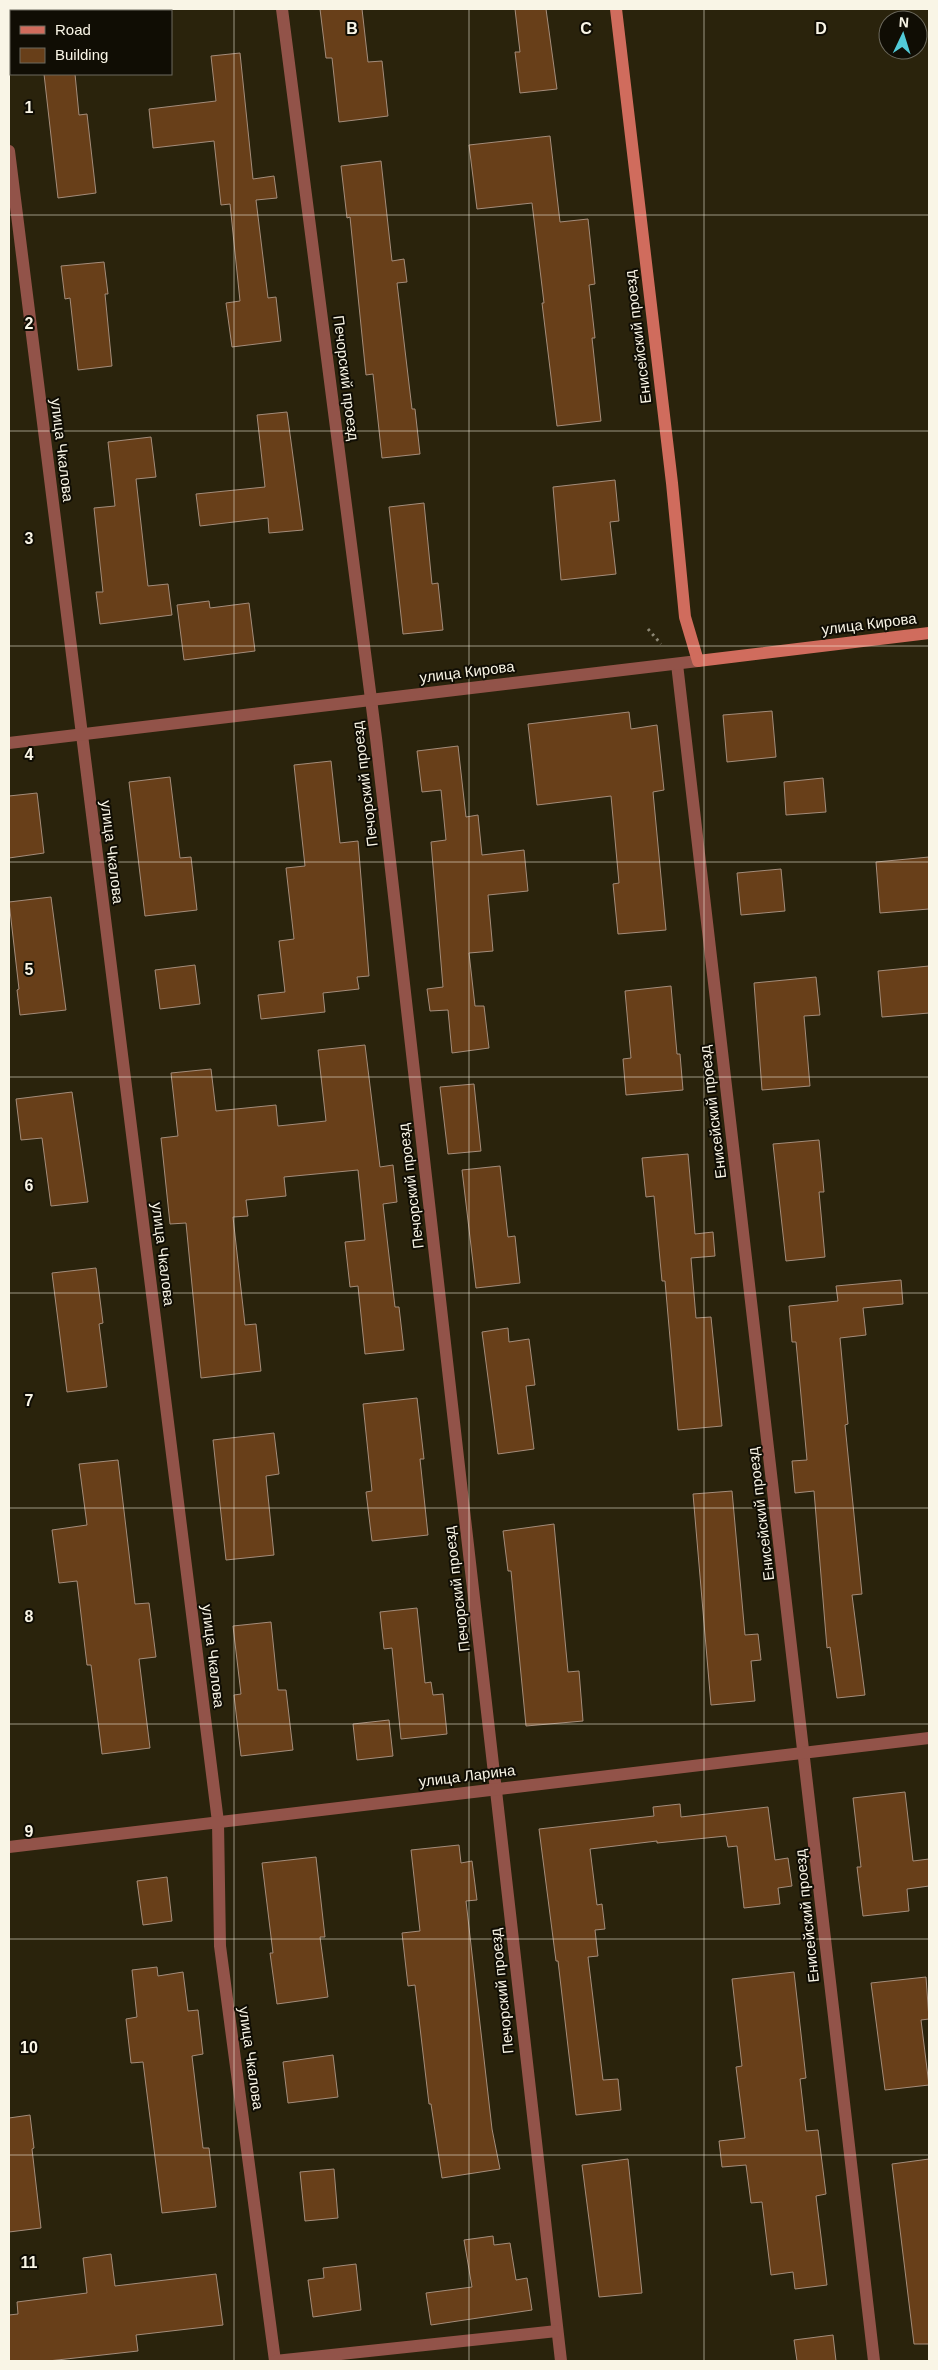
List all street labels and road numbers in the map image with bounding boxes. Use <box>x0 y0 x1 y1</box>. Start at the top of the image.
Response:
street label: Енисейский проезд <box>621 269 654 405</box>
street label: Печорский проезд <box>330 314 363 442</box>
street label: улица Чкалова <box>48 397 77 503</box>
street label: улица Кирова <box>821 609 918 638</box>
street label: улица Кирова <box>419 657 516 686</box>
street label: Печорский проезд <box>348 720 381 848</box>
street label: улица Чкалова <box>98 799 127 905</box>
street label: Енисейский проезд <box>696 1044 729 1180</box>
street label: Печорский проезд <box>394 1122 427 1250</box>
street label: улица Чкалова <box>149 1201 178 1307</box>
street label: Енисейский проезд <box>744 1446 777 1582</box>
street label: Печорский проезд <box>440 1525 473 1653</box>
street label: улица Чкалова <box>199 1603 228 1709</box>
street label: улица Ларина <box>418 1761 517 1790</box>
street label: Енисейский проезд <box>791 1848 822 1984</box>
street label: Печорский проезд <box>486 1927 517 2055</box>
street label: улица Чкалова <box>236 2005 267 2111</box>

